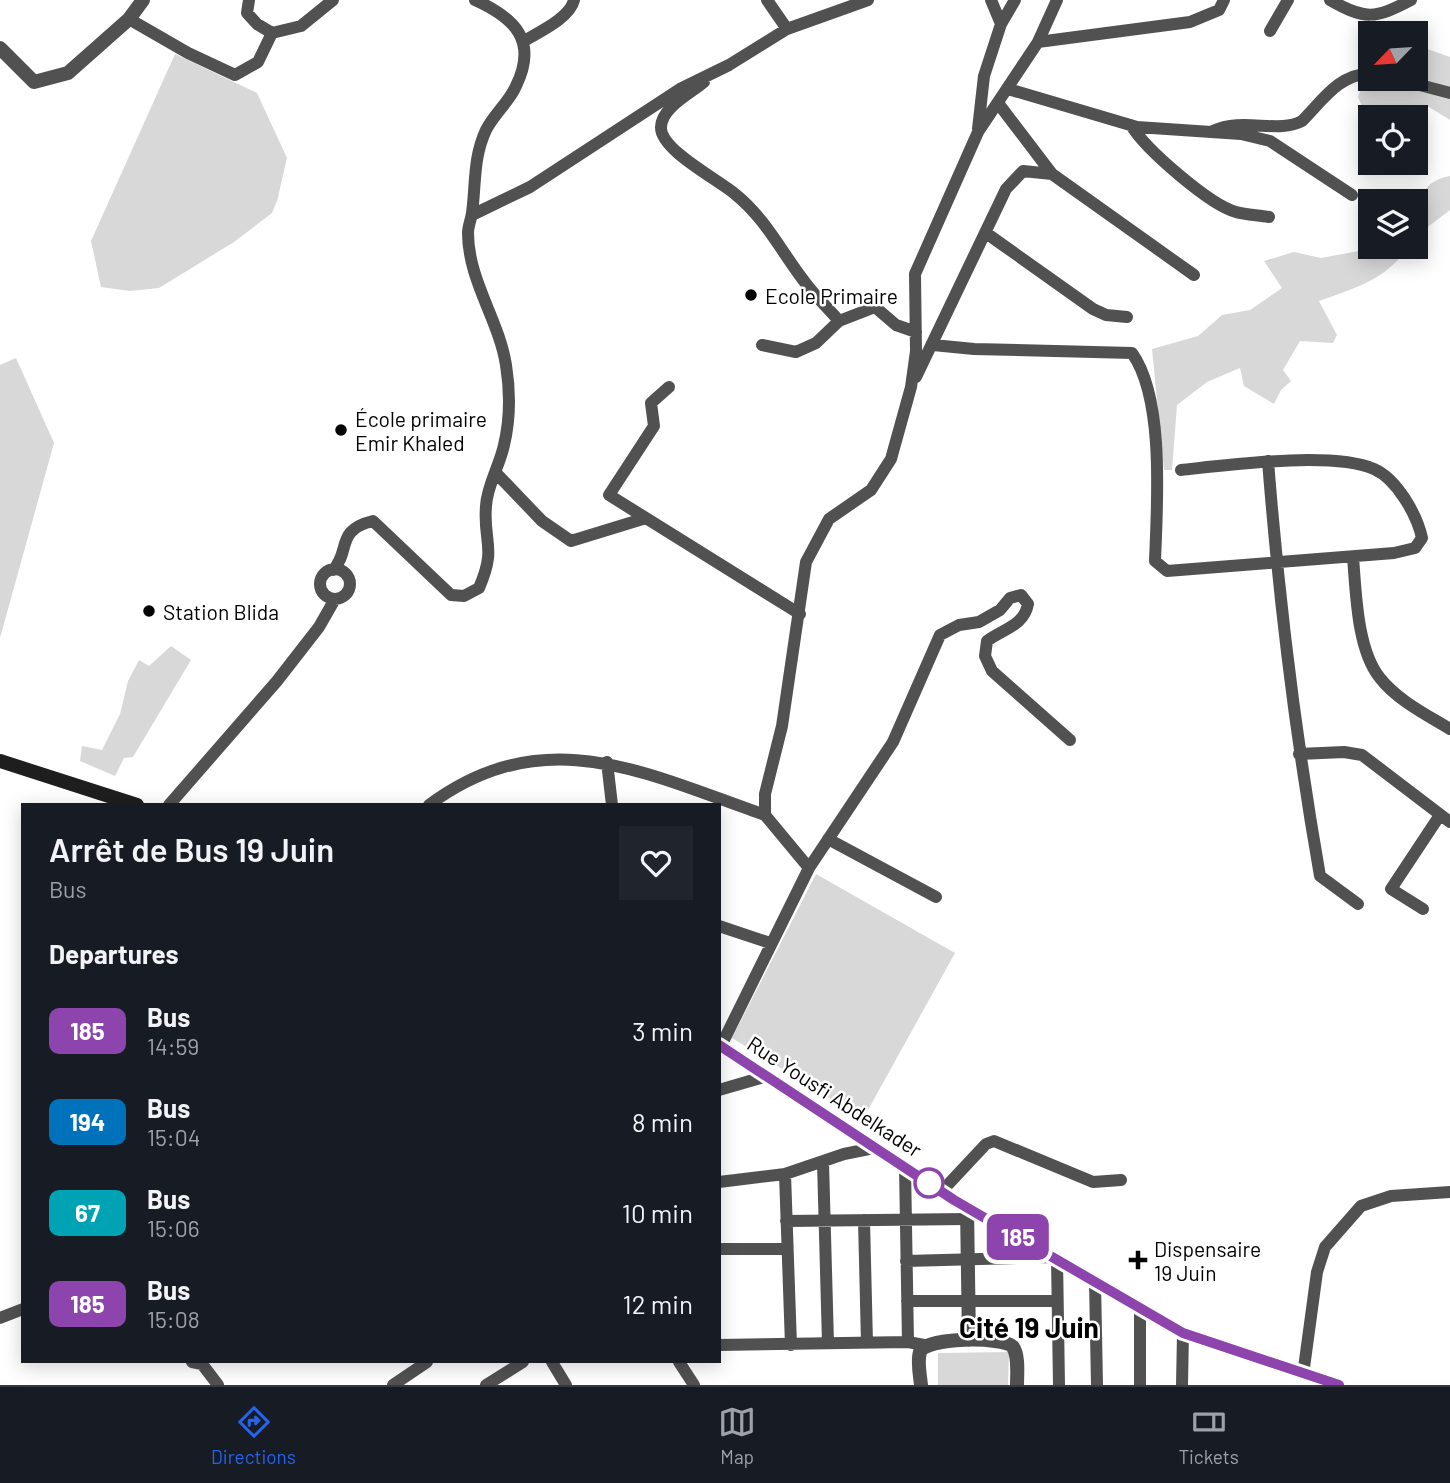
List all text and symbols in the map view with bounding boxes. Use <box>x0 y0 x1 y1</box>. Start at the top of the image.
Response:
north arrow <box>1358 21 1428 91</box>
map controls <box>1358 21 1428 259</box>
button: locate <box>1358 105 1428 175</box>
button: layers <box>1358 189 1428 259</box>
place label: Ecole Primaire <box>765 283 898 308</box>
marker: Ecole Primaire <box>743 287 759 303</box>
place label: École primaire Emir Khaled <box>355 406 487 455</box>
marker: École primaire Emir Khaled <box>333 422 349 438</box>
place label: Station Blida <box>163 599 279 624</box>
marker: Station Blida <box>141 603 157 619</box>
button: heart <box>619 826 693 900</box>
text: Arrêt de Bus 19 Juin <box>49 829 334 869</box>
text: Bus <box>49 875 87 903</box>
text: Departures <box>49 938 179 969</box>
text: Bus <box>147 1001 190 1032</box>
text: 3 min <box>632 1015 693 1046</box>
text: 185 <box>70 1016 105 1045</box>
street label: Rue Yousfi Abdelkader <box>743 1030 927 1162</box>
text: 14:59 <box>147 1032 199 1060</box>
text: Bus <box>147 1092 190 1123</box>
text: 8 min <box>632 1106 693 1137</box>
text: 194 <box>70 1107 105 1136</box>
text: 15:04 <box>147 1123 200 1151</box>
unlabelled marker <box>914 1168 944 1198</box>
text: Bus <box>147 1183 190 1214</box>
text: 10 min <box>622 1197 693 1228</box>
text: 67 <box>75 1198 100 1227</box>
text: 15:06 <box>147 1214 200 1242</box>
line badge: 185 <box>978 1214 1058 1260</box>
text: 185 <box>1001 1222 1035 1251</box>
place label: Dispensaire 19 Juin <box>1154 1236 1261 1285</box>
marker: Dispensaire 19 Juin <box>1128 1250 1148 1270</box>
text: Bus <box>147 1274 190 1305</box>
text: 12 min <box>623 1288 693 1319</box>
text: 185 <box>70 1289 105 1318</box>
text: 15:08 <box>147 1305 200 1333</box>
district label: Cité 19 Juin <box>959 1310 1099 1344</box>
tab: Directions <box>211 1403 296 1468</box>
tab: Map <box>718 1403 756 1468</box>
tab: Tickets <box>1178 1403 1239 1468</box>

